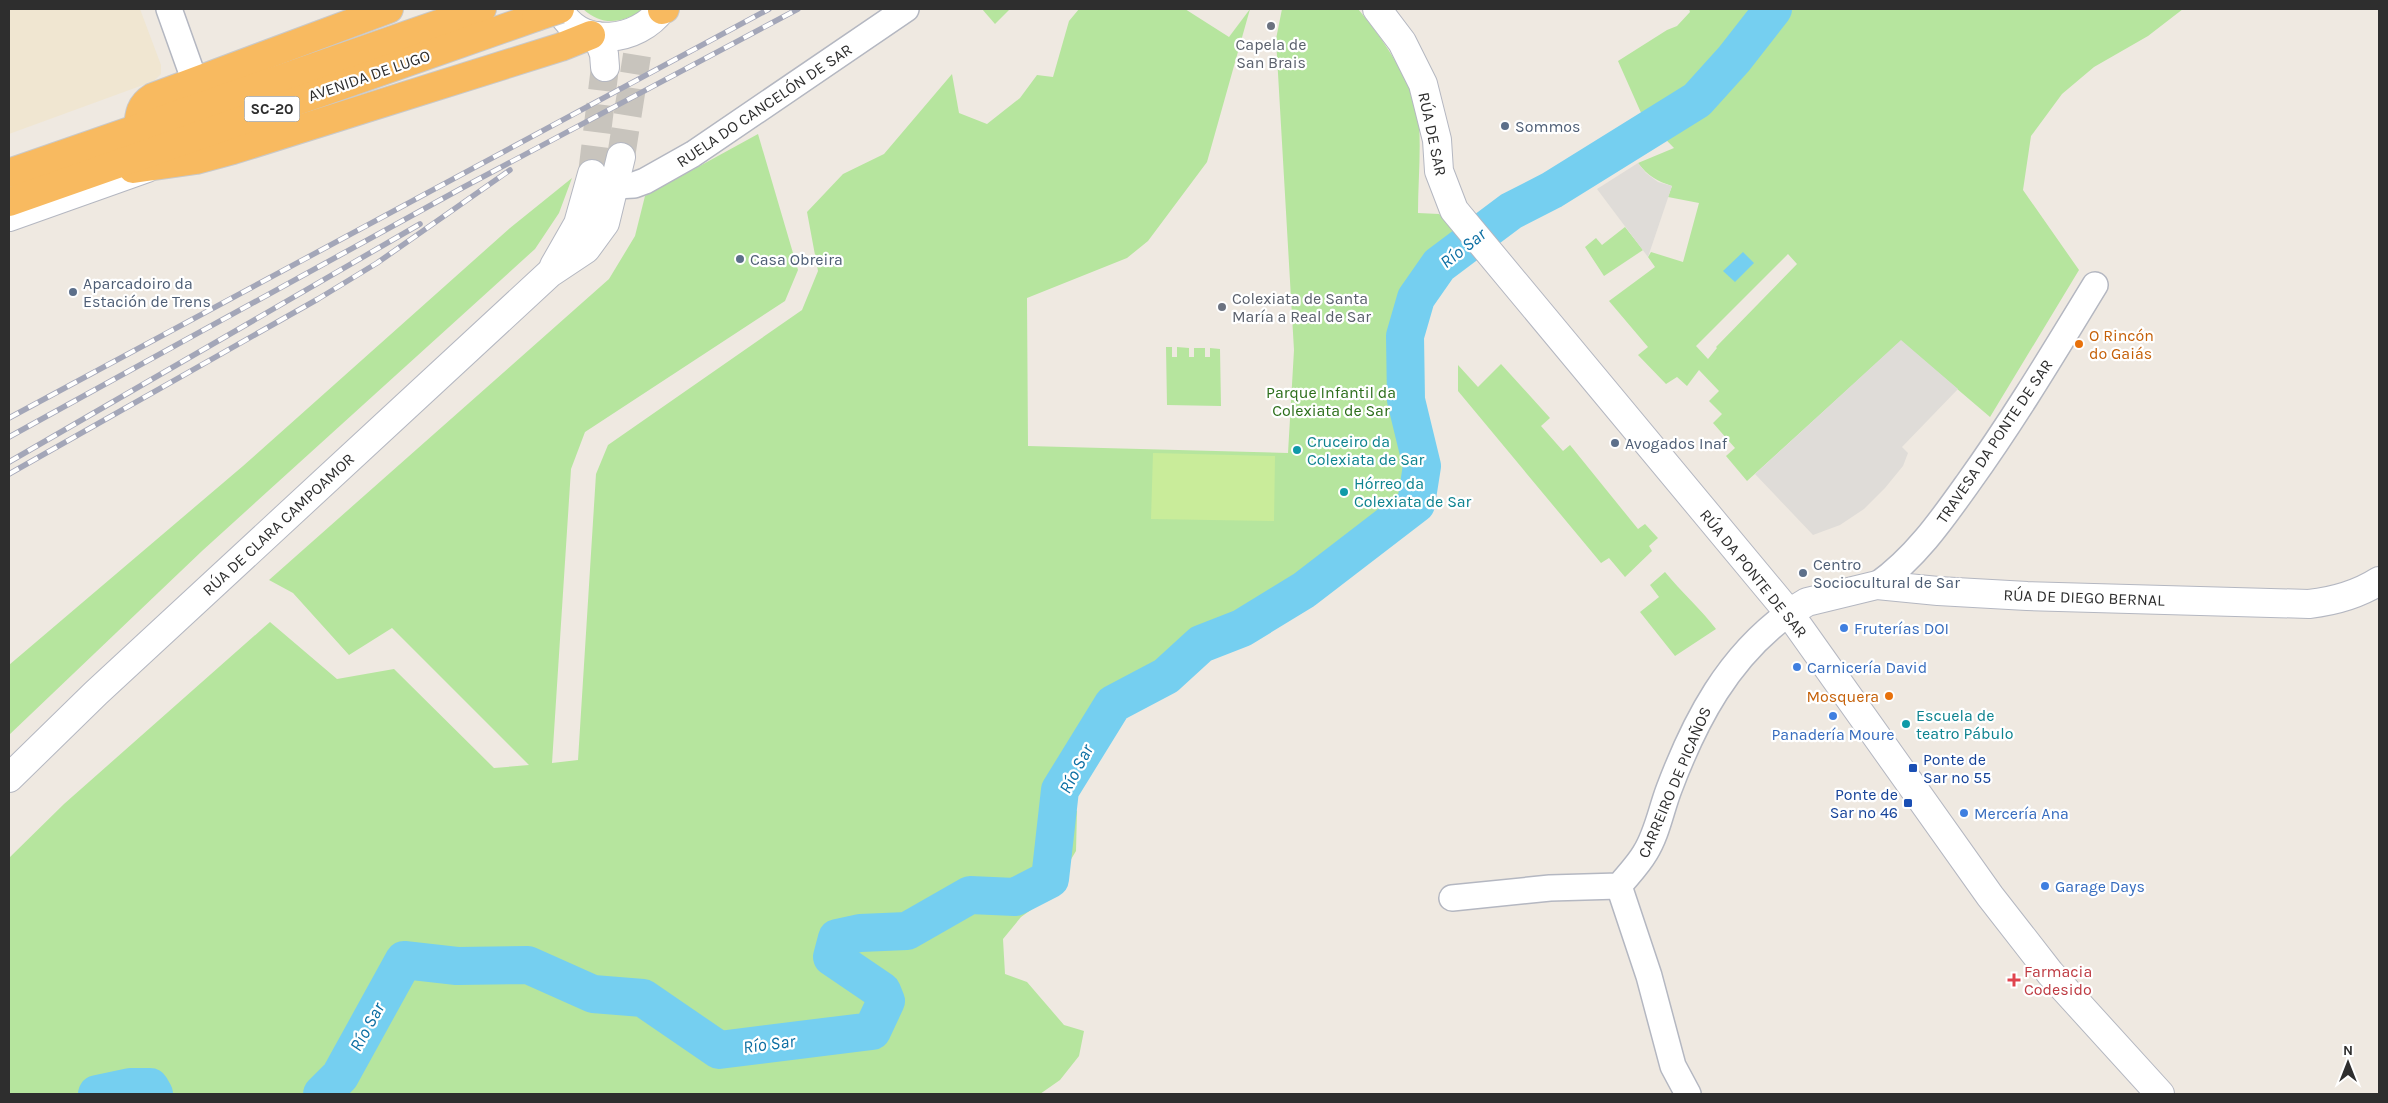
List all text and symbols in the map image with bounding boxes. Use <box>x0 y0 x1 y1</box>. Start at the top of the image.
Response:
marker: Capela de San Brais <box>1265 20 1277 32</box>
place label: Capela de San Brais <box>1236 35 1306 72</box>
street label: RUELA DO CANCELÓN DE SAR <box>673 39 856 171</box>
street label: AVENIDA DE LUGO <box>306 46 433 105</box>
street label: RÚA DE SAR <box>1414 90 1451 178</box>
road number: SC-20 <box>244 96 300 122</box>
place label: Sommos <box>1515 117 1581 136</box>
marker: Sommos <box>1499 120 1511 132</box>
water label: Río Sar <box>1436 223 1491 273</box>
place label: Casa Obreira <box>750 250 843 269</box>
marker: Casa Obreira <box>734 253 746 265</box>
place label: Aparcadoiro da Estación de Trens <box>83 274 211 311</box>
marker: Aparcadoiro da Estación de Trens <box>67 286 79 298</box>
place label: Colexiata de Santa María a Real de Sar <box>1232 289 1371 326</box>
marker: Colexiata de Santa María a Real de Sar <box>1216 301 1228 313</box>
place label: O Rincón do Gaiás <box>2089 326 2154 363</box>
marker: O Rincón do Gaiás <box>2073 338 2085 350</box>
street label: TRAVESA DA PONTE DE SAR <box>1932 356 2056 527</box>
park label: Parque Infantil da Colexiata de Sar <box>1266 383 1396 420</box>
place label: Cruceiro da Colexiata de Sar <box>1307 432 1425 469</box>
place label: Avogados Inaf <box>1625 434 1728 453</box>
marker: Avogados Inaf <box>1609 437 1621 449</box>
marker: Cruceiro da Colexiata de Sar <box>1291 444 1303 456</box>
street label: RÚA DE CLARA CAMPOAMOR <box>199 449 358 600</box>
place label: Hórreo da Colexiata de Sar <box>1354 474 1472 511</box>
marker: Hórreo da Colexiata de Sar <box>1338 486 1350 498</box>
street label: RÚA DA PONTE DE SAR <box>1696 505 1811 641</box>
place label: Centro Sociocultural de Sar <box>1813 555 1960 592</box>
marker: Centro Sociocultural de Sar <box>1797 567 1809 579</box>
street label: RÚA DE DIEGO BERNAL <box>2003 585 2165 610</box>
place label: Fruterías DOI <box>1854 619 1949 638</box>
marker: Fruterías DOI <box>1838 622 1850 634</box>
place label: Carnicería David <box>1807 658 1927 677</box>
marker: Carnicería David <box>1791 661 1803 673</box>
place label: Mosquera <box>1806 687 1879 706</box>
marker: Mosquera <box>1883 690 1895 702</box>
street label: CARREIRO DE PICAÑOS <box>1634 704 1715 861</box>
place label: Escuela de teatro Pábulo <box>1916 706 2013 743</box>
marker: Panadería Moure <box>1827 710 1839 722</box>
marker: Escuela de teatro Pábulo <box>1900 718 1912 730</box>
place label: Panadería Moure <box>1772 725 1894 744</box>
water label: Río Sar <box>1054 740 1098 797</box>
place label: Ponte de Sar nº 55 <box>1923 750 1991 787</box>
marker: Ponte de Sar nº 55 <box>1907 762 1919 774</box>
place label: Ponte de Sar nº 46 <box>1830 785 1898 822</box>
marker: Ponte de Sar nº 46 <box>1902 797 1914 809</box>
place label: Mercería Ana <box>1974 804 2069 823</box>
marker: Mercería Ana <box>1958 807 1970 819</box>
place label: Garage Days <box>2055 877 2145 896</box>
marker: Garage Days <box>2039 880 2051 892</box>
place label: Farmacia Codesido <box>2024 962 2092 999</box>
marker: Farmacia Codesido <box>2008 974 2020 986</box>
water label: Río Sar <box>345 998 390 1055</box>
water label: Río Sar <box>742 1030 797 1058</box>
north arrow <box>2323 1038 2373 1088</box>
text: N <box>2343 1042 2353 1059</box>

